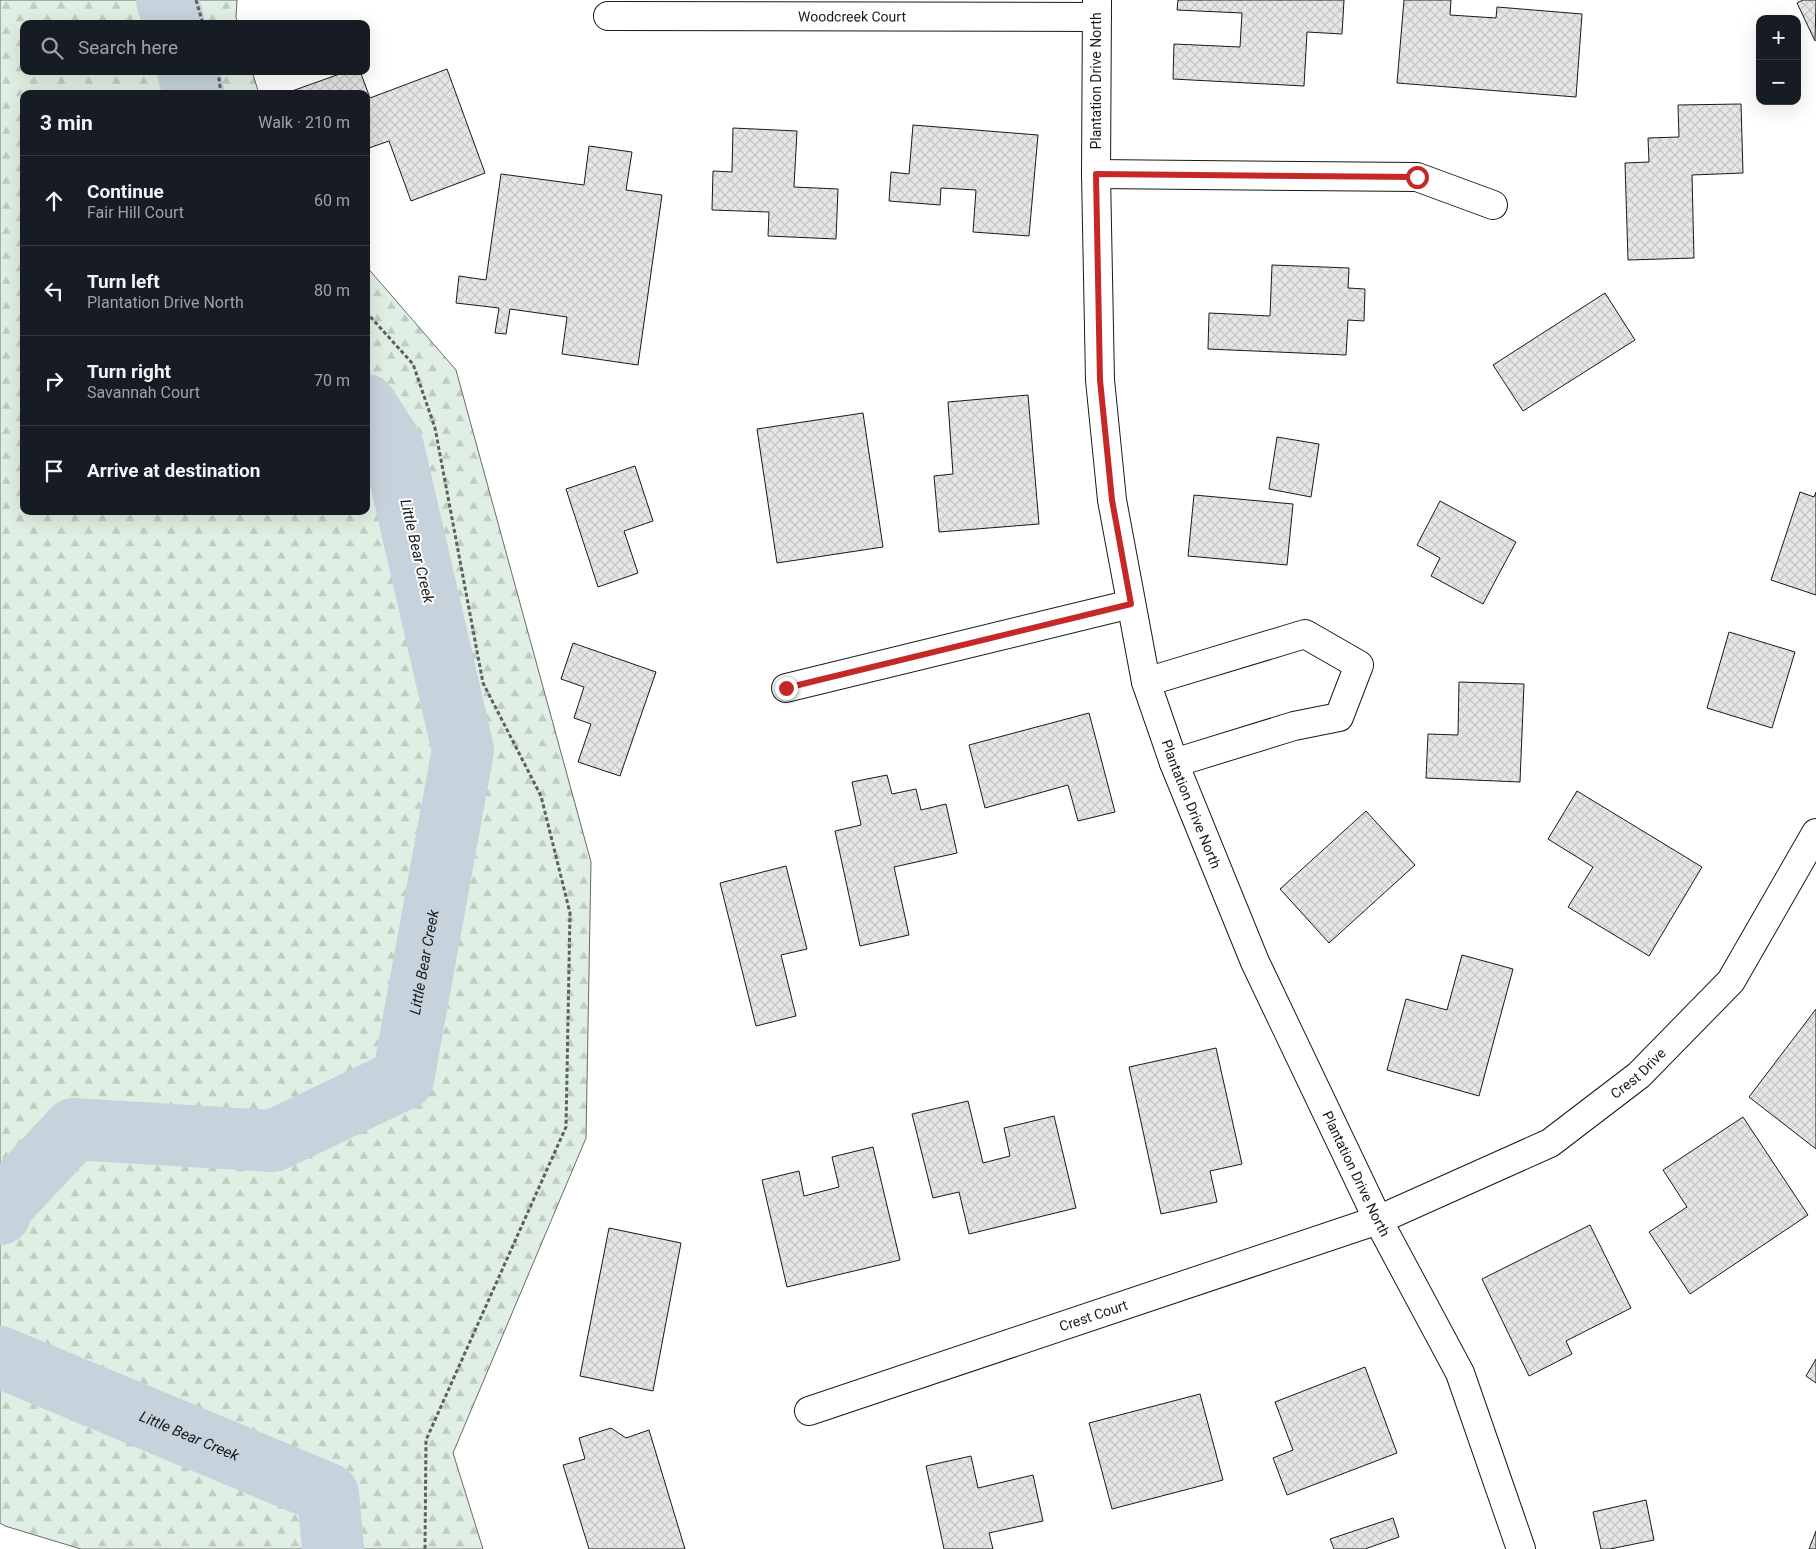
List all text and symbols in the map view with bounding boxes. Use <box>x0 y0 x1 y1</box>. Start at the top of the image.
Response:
street label: Woodcreek Court <box>798 8 906 25</box>
street label: Plantation Drive North <box>1088 12 1104 150</box>
map controls <box>1756 15 1801 105</box>
button: + <box>1756 15 1801 60</box>
search box <box>20 20 370 75</box>
icon: search <box>38 34 66 62</box>
text: Search here <box>78 36 178 59</box>
button: − <box>1756 60 1801 105</box>
text: 3 min <box>40 111 93 135</box>
text: Walk · 210 m <box>258 113 350 132</box>
route start <box>1406 166 1429 189</box>
text: Continue <box>87 180 164 203</box>
icon: ahead <box>40 187 68 215</box>
text: 60 m <box>314 191 350 210</box>
text: Fair Hill Court <box>87 203 184 222</box>
text: Turn left <box>87 270 160 293</box>
icon: left <box>40 277 68 305</box>
text: 80 m <box>314 281 350 300</box>
text: Plantation Drive North <box>87 293 244 312</box>
text: Turn right <box>87 360 171 383</box>
icon: right <box>40 367 68 395</box>
text: 70 m <box>314 371 350 390</box>
text: Savannah Court <box>87 383 200 402</box>
icon: arrive <box>40 457 68 485</box>
text: Arrive at destination <box>87 459 260 482</box>
water label: Little Bear Creek <box>396 497 438 605</box>
route end <box>775 677 798 700</box>
street label: Plantation Drive North <box>1159 738 1224 871</box>
water label: Little Bear Creek <box>406 908 443 1016</box>
street label: Crest Drive <box>1607 1045 1669 1102</box>
street label: Plantation Drive North <box>1319 1108 1393 1239</box>
street label: Crest Court <box>1057 1297 1130 1334</box>
water label: Little Bear Creek <box>137 1407 242 1465</box>

